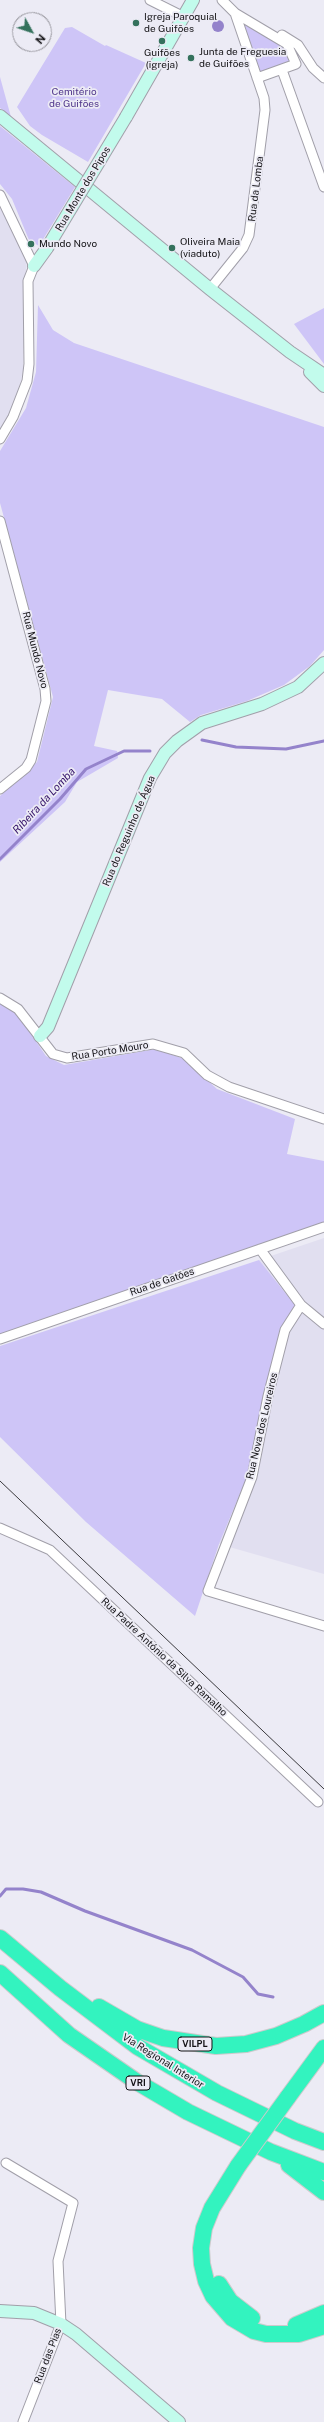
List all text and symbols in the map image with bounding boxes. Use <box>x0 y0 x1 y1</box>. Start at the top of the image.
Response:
place label: Igreja Paroquial de Guifões <box>144 11 217 34</box>
north arrow <box>12 12 52 52</box>
marker: Igreja Paroquial de Guifões <box>131 18 141 28</box>
text: N <box>33 32 48 46</box>
marker: Guifões (igreja) <box>157 36 167 46</box>
place label: Junta de Freguesia de Guifões <box>199 46 286 70</box>
place label: Guifões (igreja) <box>144 47 180 70</box>
marker: Junta de Freguesia de Guifões <box>186 53 196 63</box>
park label: Cemitério de Guifões <box>49 86 99 110</box>
street label: Rua Monte dos Pipos <box>53 144 113 234</box>
street label: Rua da Lomba <box>246 156 266 222</box>
place label: Oliveira Maia (viaduto) <box>180 236 240 260</box>
place label: Mundo Novo <box>39 238 97 250</box>
marker: Mundo Novo <box>26 239 36 249</box>
marker: Oliveira Maia (viaduto) <box>167 243 177 253</box>
street label: Rua Mundo Novo <box>20 610 50 690</box>
water label: Ribeira da Lomba <box>10 765 78 837</box>
street label: Rua do Reguinho de Água <box>100 774 158 888</box>
street label: Rua Porto Mouro <box>71 1039 149 1063</box>
street label: Rua de Gatões <box>128 1265 196 1299</box>
street label: Rua Nova dos Loureiros <box>244 1372 280 1480</box>
street label: Rua Padre António da Silva Ramalho <box>98 1595 230 1719</box>
street label: Via Regional Interior <box>120 2031 206 2091</box>
road number: VILPL <box>178 2037 212 2051</box>
road number: VRI <box>126 2076 150 2090</box>
street label: Rua das Pias <box>32 2326 64 2386</box>

